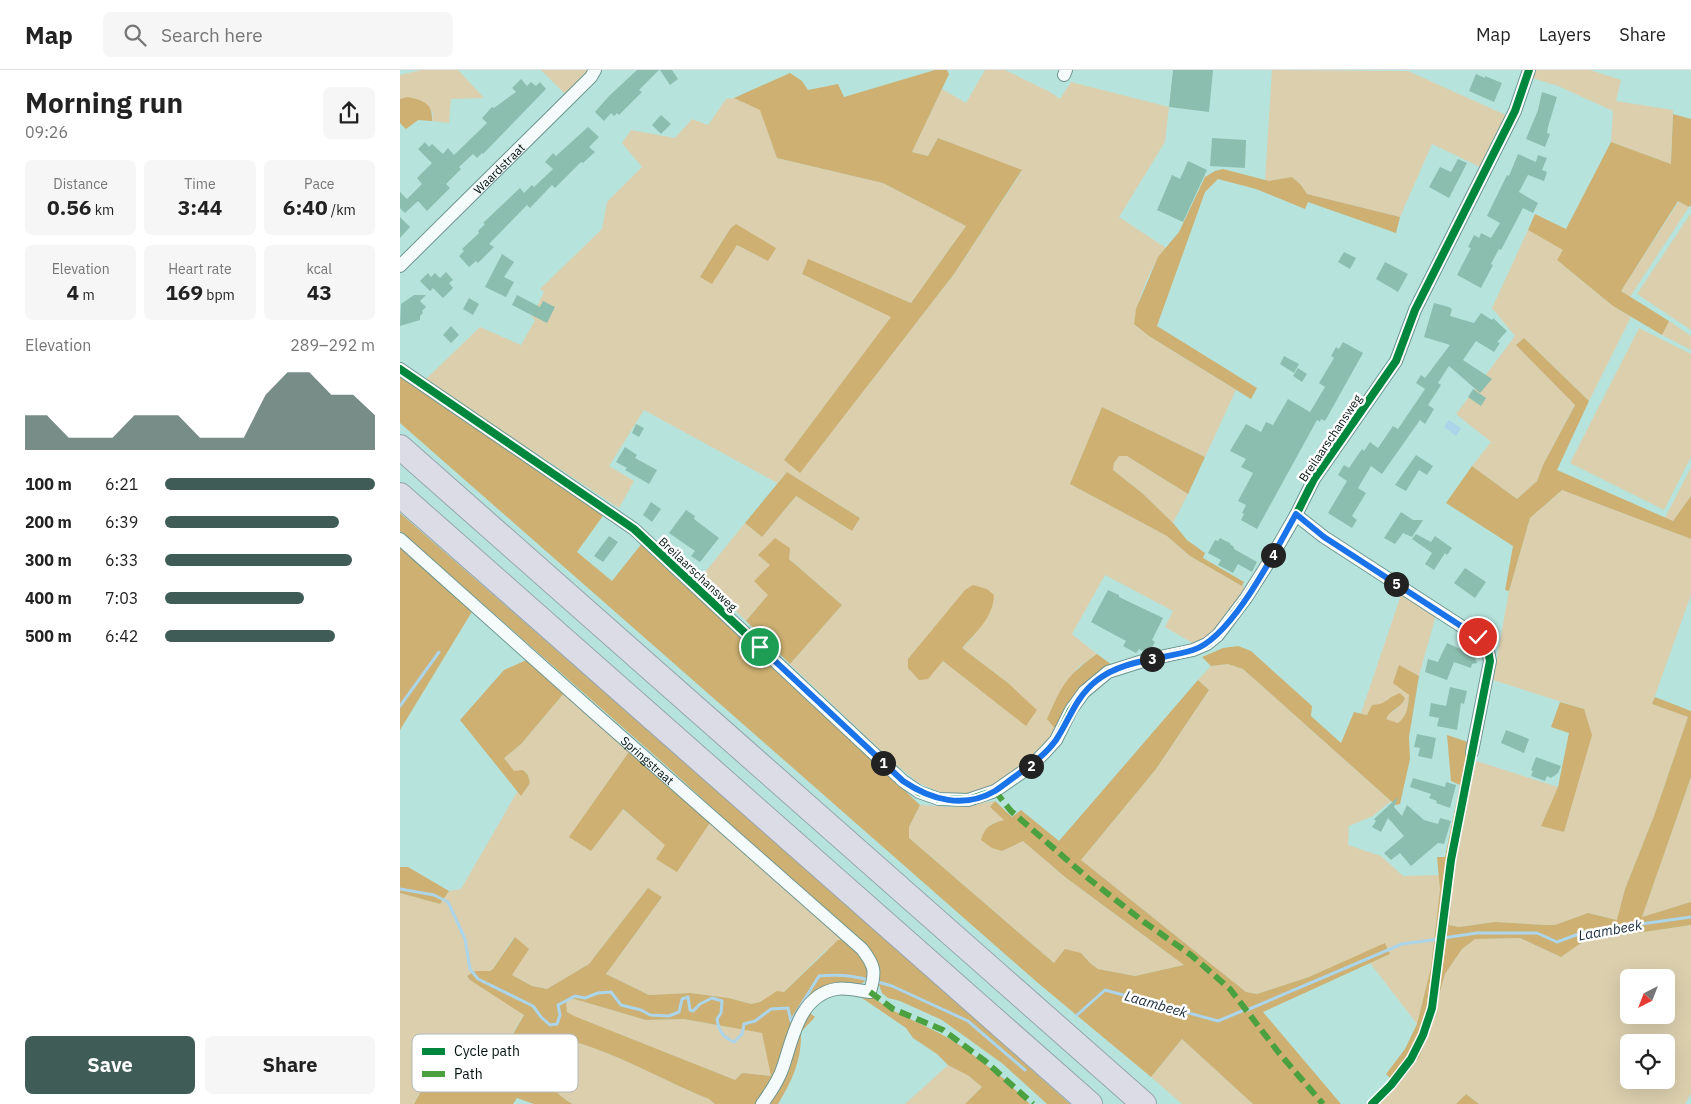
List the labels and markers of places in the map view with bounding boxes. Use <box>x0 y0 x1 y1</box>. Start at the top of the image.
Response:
pin: 4 <box>1260 542 1286 568</box>
pin: 5 <box>1384 572 1408 596</box>
pin <box>1457 616 1499 658</box>
pin <box>739 626 781 668</box>
pin: 3 <box>1140 646 1164 672</box>
pin: 1 <box>870 750 896 776</box>
pin: 2 <box>1018 754 1044 778</box>

